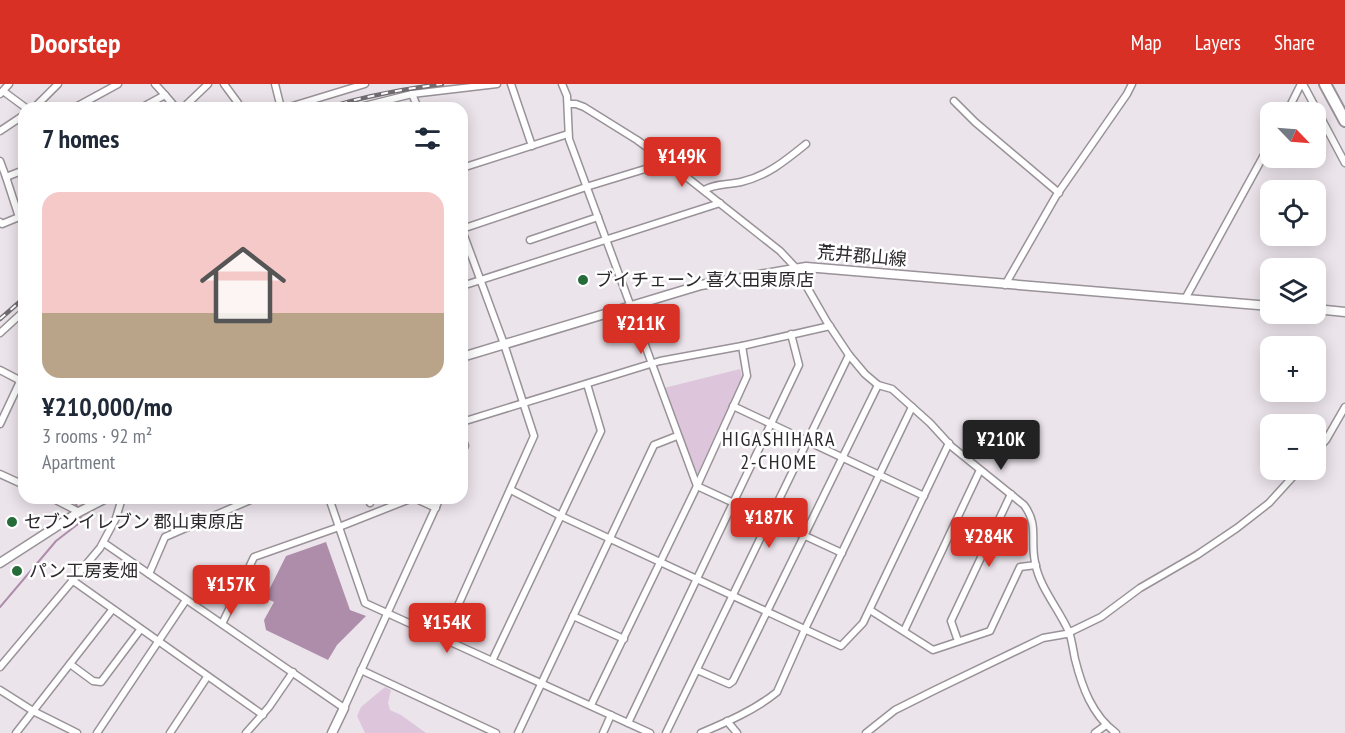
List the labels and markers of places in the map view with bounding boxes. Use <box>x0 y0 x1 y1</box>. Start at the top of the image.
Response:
pin: ¥149K <box>640 137 724 188</box>
place label: ブイチェーン 喜久田東原店 <box>595 268 814 291</box>
marker: ブイチェーン 喜久田東原店 <box>576 273 590 287</box>
pin: ¥211K <box>599 304 683 355</box>
pin: ¥210K <box>959 420 1043 471</box>
pin: ¥187K <box>727 498 811 549</box>
place label: セブンイレブン 郡山東原店 <box>24 510 244 533</box>
marker: セブンイレブン 郡山東原店 <box>5 515 19 529</box>
pin: ¥284K <box>947 517 1031 568</box>
place label: パン工房麦畑 <box>29 559 138 582</box>
marker: パン工房麦畑 <box>10 564 24 578</box>
pin: ¥157K <box>189 565 273 616</box>
pin: ¥154K <box>405 603 489 654</box>

